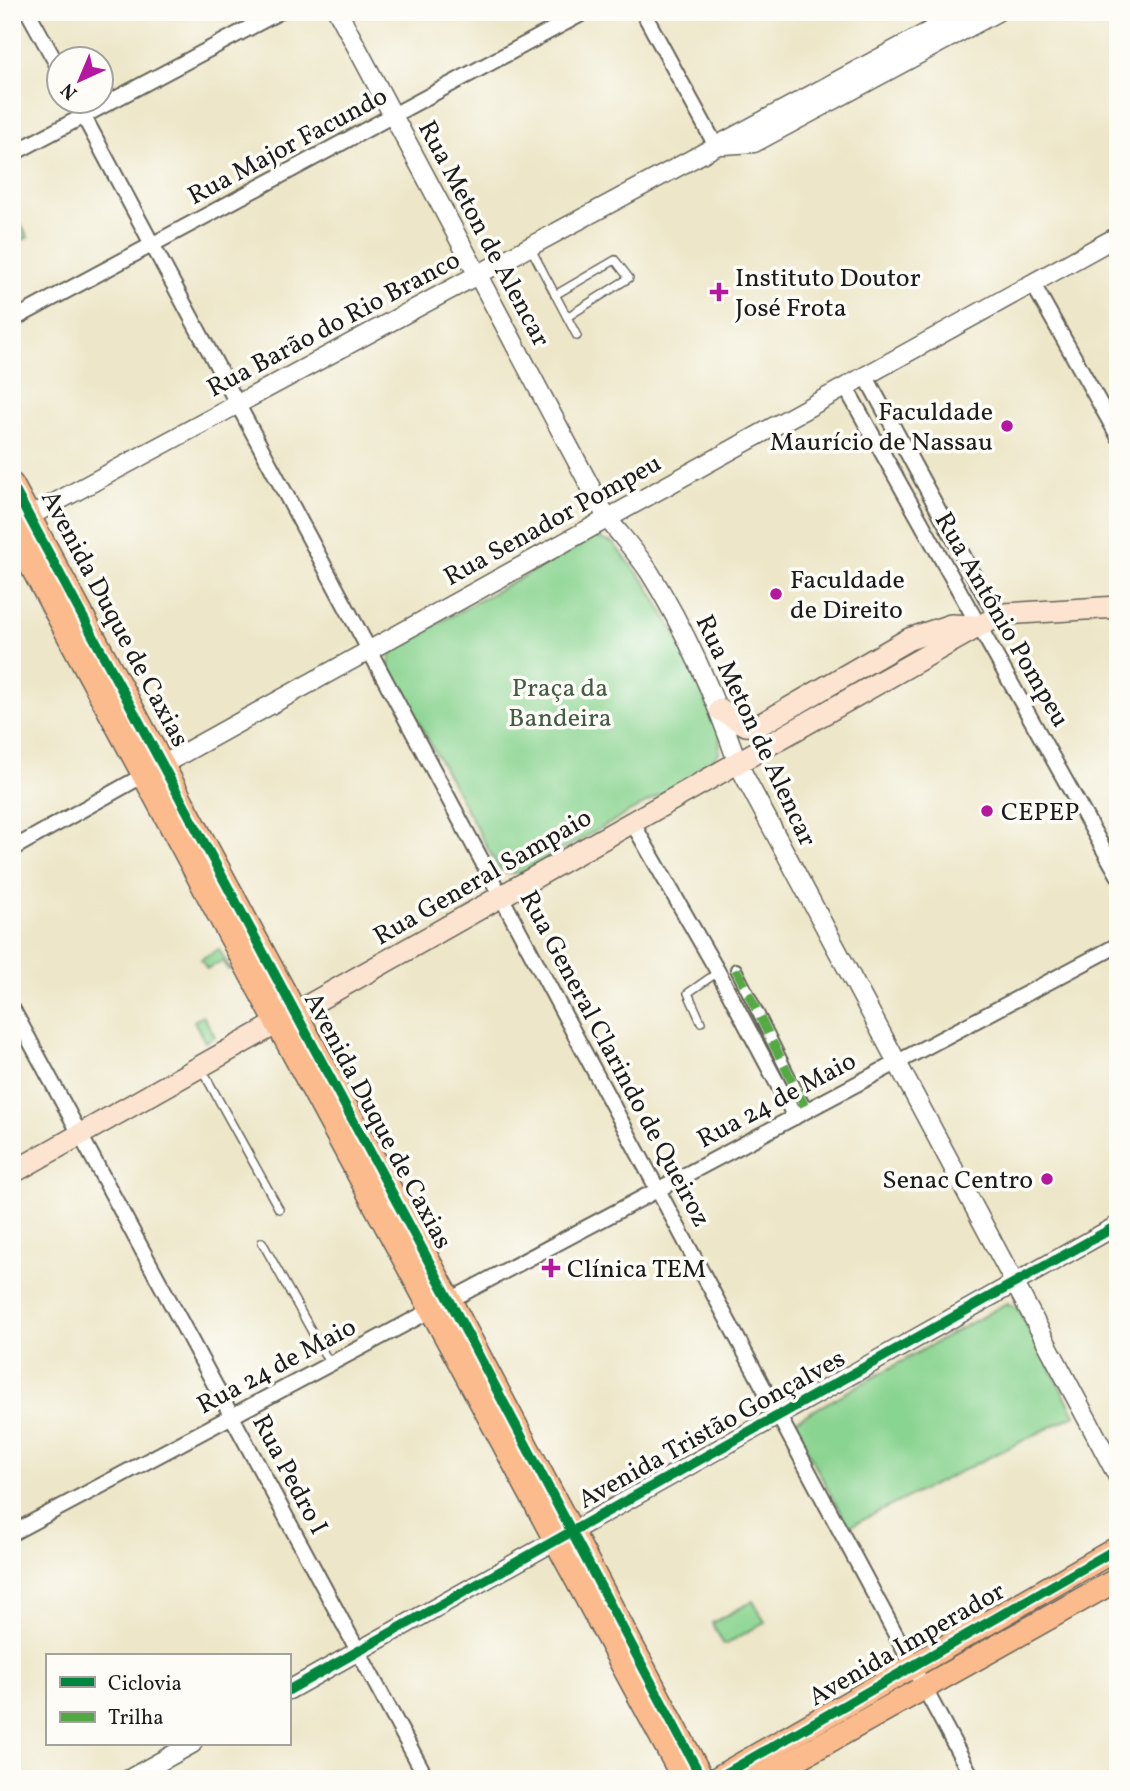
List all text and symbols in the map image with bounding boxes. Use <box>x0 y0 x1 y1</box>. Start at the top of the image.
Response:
north arrow <box>46 46 116 116</box>
text: N <box>55 77 84 105</box>
street label: Rua Major Facundo <box>182 79 394 215</box>
street label: Rua Meton de Alencar <box>408 114 558 354</box>
street label: Rua Barão do Rio Branco <box>201 243 467 407</box>
place label: Instituto Doutor José Frota <box>735 261 921 327</box>
marker: Instituto Doutor José Frota <box>709 282 729 302</box>
place label: Faculdade Maurício de Nassau <box>770 395 993 461</box>
marker: Faculdade Maurício de Nassau <box>999 418 1015 434</box>
street label: Rua Senador Pompeu <box>438 446 668 596</box>
street label: Avenida Duque de Caxias <box>31 484 197 754</box>
street label: Rua Antônio Pompeu <box>925 506 1078 734</box>
place label: Faculdade de Direito <box>790 563 905 629</box>
marker: Faculdade de Direito <box>768 586 784 602</box>
street label: Rua Meton de Alencar <box>686 609 825 853</box>
park label: Praça da Bandeira <box>508 671 612 737</box>
place label: CEPEP <box>1001 795 1079 831</box>
street label: Rua General Sampaio <box>367 801 599 955</box>
marker: CEPEP <box>979 803 995 819</box>
street label: Rua General Clarindo de Queiroz <box>510 884 718 1233</box>
street label: Avenida Duque de Caxias <box>294 986 460 1256</box>
street label: Rua 24 de Maio <box>691 1044 863 1158</box>
place label: Senac Centro <box>882 1163 1033 1199</box>
marker: Senac Centro <box>1039 1171 1055 1187</box>
place label: Clínica TEM <box>567 1252 706 1288</box>
marker: Clínica TEM <box>541 1258 561 1278</box>
street label: Rua 24 de Maio <box>191 1310 363 1424</box>
street label: Avenida Tristão Gonçalves <box>572 1341 852 1518</box>
street label: Rua Pedro I <box>243 1409 336 1541</box>
street label: Avenida Imperador <box>802 1574 1012 1716</box>
legend <box>46 1654 290 1746</box>
text: Ciclovia <box>108 1670 182 1699</box>
text: Trilha <box>108 1704 164 1733</box>

